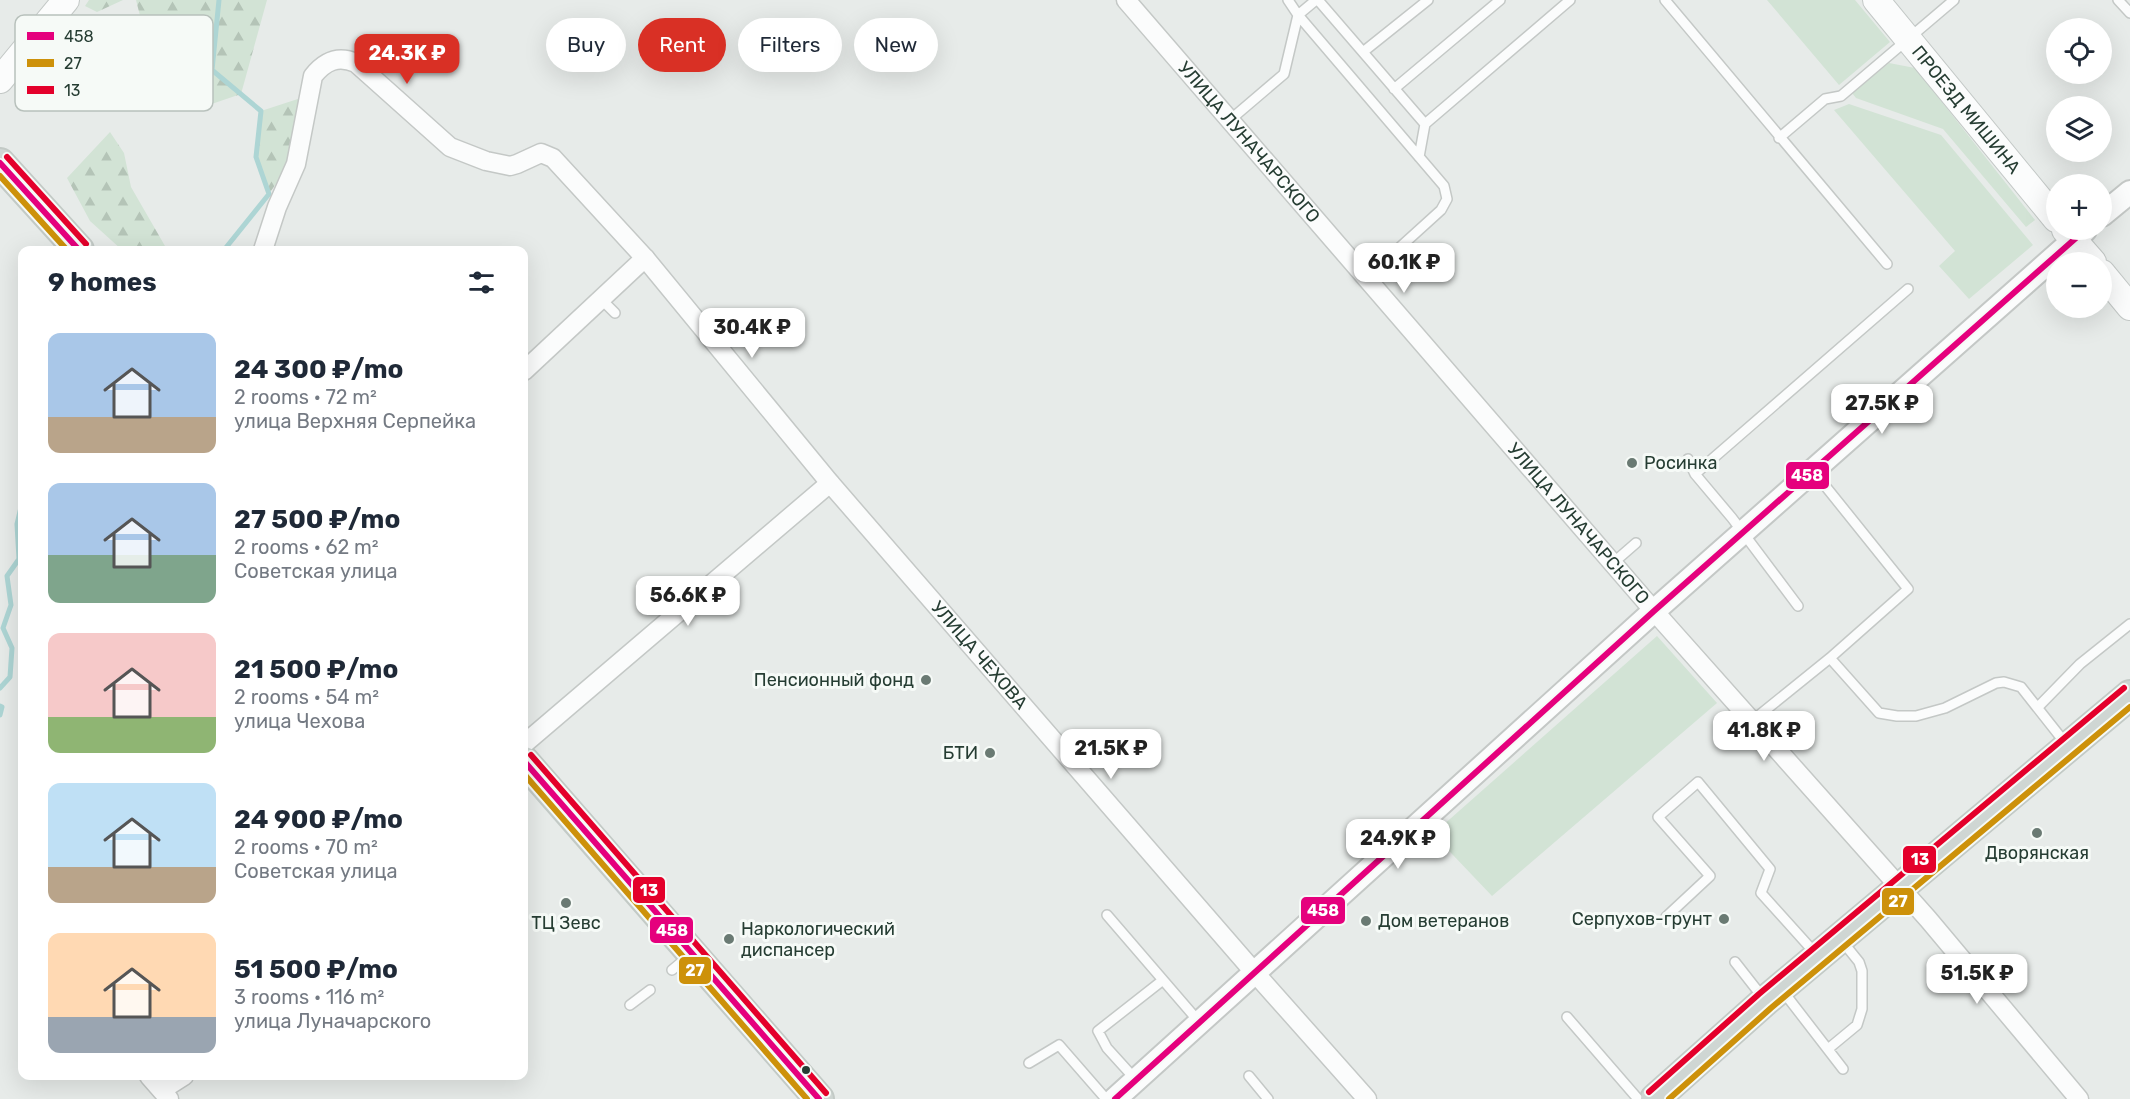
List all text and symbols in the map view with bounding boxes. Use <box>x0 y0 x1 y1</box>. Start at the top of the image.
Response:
legend <box>15 15 213 111</box>
chip: Buy <box>546 18 626 72</box>
chip: Rent <box>638 18 726 72</box>
chip: Filters <box>738 18 842 72</box>
chip: New <box>854 18 938 72</box>
map controls <box>2046 18 2112 318</box>
button: locate <box>2046 18 2112 84</box>
text: 458 <box>64 27 94 46</box>
pin: 24.3K ₽ <box>352 34 462 85</box>
text: 24.3K ₽ <box>368 41 446 65</box>
street label: ПРОЕЗД МИШИНА <box>1907 41 2025 178</box>
text: 27 <box>64 54 82 73</box>
street label: УЛИЦА ЛУНАЧАРСКОГО <box>1173 57 1325 227</box>
text: 13 <box>64 81 80 100</box>
button: layers <box>2046 96 2112 162</box>
button: + <box>2046 174 2112 240</box>
pin: 60.1K ₽ <box>1349 243 1459 294</box>
text: 60.1K ₽ <box>1368 250 1440 274</box>
button: − <box>2046 252 2112 318</box>
icon: filters <box>465 266 498 299</box>
text: 9 homes <box>48 267 157 298</box>
pin: 30.4K ₽ <box>697 308 807 359</box>
text: 30.4K ₽ <box>713 315 791 339</box>
text: 24 300 ₽/mo <box>234 354 403 385</box>
icon: home <box>96 357 168 429</box>
pin: 27.5K ₽ <box>1827 384 1937 435</box>
text: 2 rooms · 72 m² <box>234 385 377 409</box>
text: 27.5K ₽ <box>1845 391 1919 415</box>
text: улица Верхняя Серпейка <box>234 409 476 433</box>
street label: УЛИЦА ЛУНАЧАРСКОГО <box>1503 439 1654 609</box>
place label: Росинка <box>1644 452 1717 474</box>
marker: Росинка <box>1625 456 1639 470</box>
line badge: 458 <box>1785 461 1830 490</box>
text: 458 <box>1791 466 1823 485</box>
text: 27 500 ₽/mo <box>234 504 400 535</box>
icon: home <box>96 507 168 579</box>
text: 2 rooms · 62 m² <box>234 535 379 559</box>
text: Советская улица <box>234 559 398 583</box>
pin: 56.6K ₽ <box>633 576 743 627</box>
text: 56.6K ₽ <box>650 583 726 607</box>
street label: УЛИЦА ЧЕХОВА <box>926 597 1032 714</box>
text: 21 500 ₽/mo <box>234 654 398 685</box>
icon: home <box>96 657 168 729</box>
place label: Пенсионный фонд <box>754 669 914 691</box>
marker: Пенсионный фонд <box>919 673 933 687</box>
text: 2 rooms · 54 m² <box>234 685 379 709</box>
text: улица Чехова <box>234 709 365 733</box>
pin: 41.8K ₽ <box>1709 711 1819 762</box>
text: 41.8K ₽ <box>1727 718 1801 742</box>
pin: 21.5K ₽ <box>1056 729 1166 780</box>
text: 21.5K ₽ <box>1074 736 1148 760</box>
place label: БТИ <box>943 742 978 764</box>
marker: БТИ <box>983 746 997 760</box>
text: 24 900 ₽/mo <box>234 804 403 835</box>
icon: home <box>96 807 168 879</box>
pin: 24.9K ₽ <box>1343 819 1453 870</box>
text: 24.9K ₽ <box>1360 826 1436 850</box>
marker: Дворянская <box>2030 826 2044 840</box>
text: 2 rooms · 70 m² <box>234 835 378 859</box>
place label: Дворянская <box>1985 842 2089 864</box>
line badge: 13 <box>1902 845 1937 874</box>
text: 13 <box>1911 850 1929 869</box>
text: Советская улица <box>234 859 398 883</box>
line badge: 13 <box>632 876 666 904</box>
text: 13 <box>640 881 658 900</box>
line badge: 27 <box>1881 887 1915 916</box>
text: 27 <box>1888 892 1908 911</box>
marker: ТЦ Зевс <box>559 896 573 910</box>
line badge: 458 <box>1300 896 1346 925</box>
text: 458 <box>1307 901 1339 920</box>
place label: Серпухов-грунт <box>1572 908 1712 930</box>
place label: Дом ветеранов <box>1378 910 1509 932</box>
place label: ТЦ Зевс <box>531 912 601 934</box>
marker: Серпухов-грунт <box>1717 912 1731 926</box>
marker: Дом ветеранов <box>1359 914 1373 928</box>
line badge: 458 <box>649 916 694 944</box>
place label: Наркологический диспансер <box>741 918 895 961</box>
text: 458 <box>656 921 688 940</box>
marker: Наркологический диспансер <box>722 932 736 946</box>
text: 51 500 ₽/mo <box>234 954 398 985</box>
pin: 51.5K ₽ <box>1922 954 2032 1005</box>
line badge: 27 <box>678 956 712 985</box>
icon: home <box>96 957 168 1029</box>
text: 27 <box>685 961 705 980</box>
text: 51.5K ₽ <box>1940 961 2014 985</box>
text: 3 rooms · 116 m² <box>234 985 384 1009</box>
text: улица Луначарского <box>234 1009 431 1033</box>
unlabelled marker <box>800 1064 812 1076</box>

